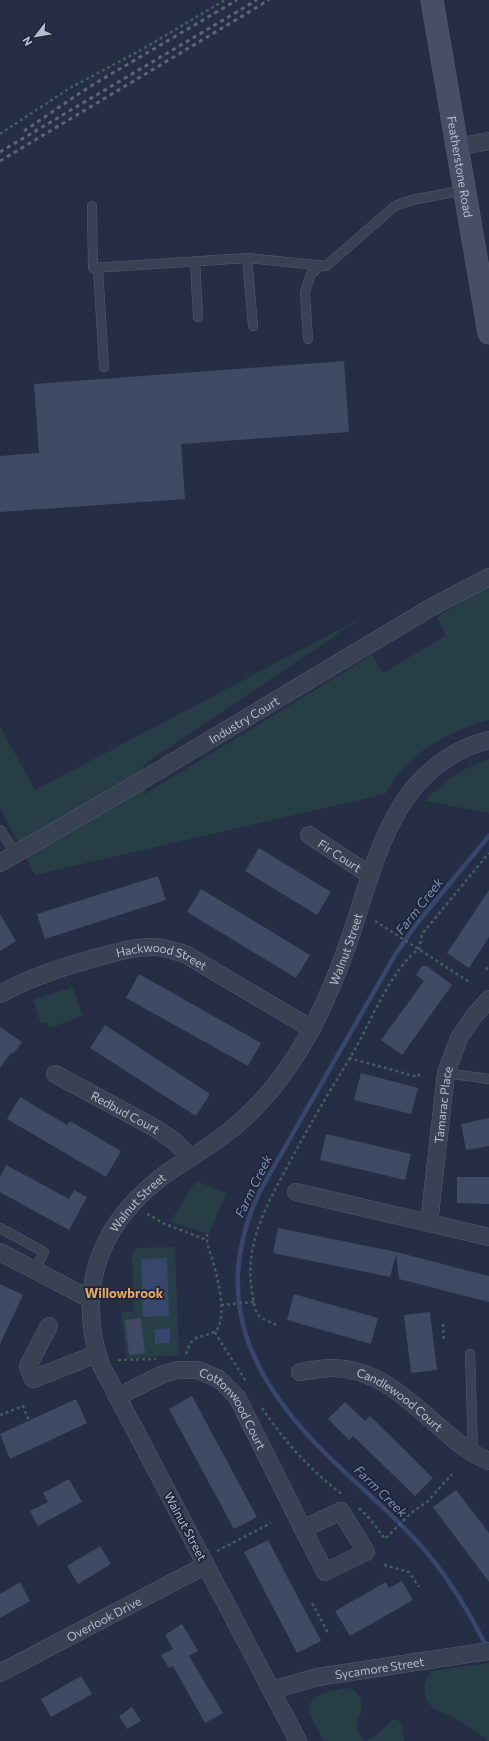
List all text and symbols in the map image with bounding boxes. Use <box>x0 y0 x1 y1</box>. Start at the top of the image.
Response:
north arrow <box>16 16 56 56</box>
text: N <box>19 35 35 48</box>
street label: Featherstone Road <box>445 115 476 219</box>
street label: Industry Court <box>206 693 282 746</box>
street label: Fir Court <box>316 836 364 875</box>
water label: Farm Creek <box>392 874 447 938</box>
street label: Walnut Street <box>326 911 365 987</box>
street label: Hackwood Street <box>114 940 210 972</box>
street label: Tamarac Place <box>431 1064 455 1144</box>
street label: Redbud Court <box>89 1088 163 1136</box>
water label: Farm Creek <box>231 1151 275 1220</box>
street label: Walnut Street <box>106 1170 168 1234</box>
district label: Willowbrook <box>85 1285 164 1301</box>
street label: Cottonwood Court <box>197 1364 269 1452</box>
street label: Candlewood Court <box>355 1365 446 1434</box>
water label: Farm Creek <box>351 1462 412 1521</box>
street label: Walnut Street <box>162 1489 210 1563</box>
street label: Overlook Drive <box>64 1593 143 1644</box>
street label: Sycamore Street <box>334 1654 425 1681</box>

